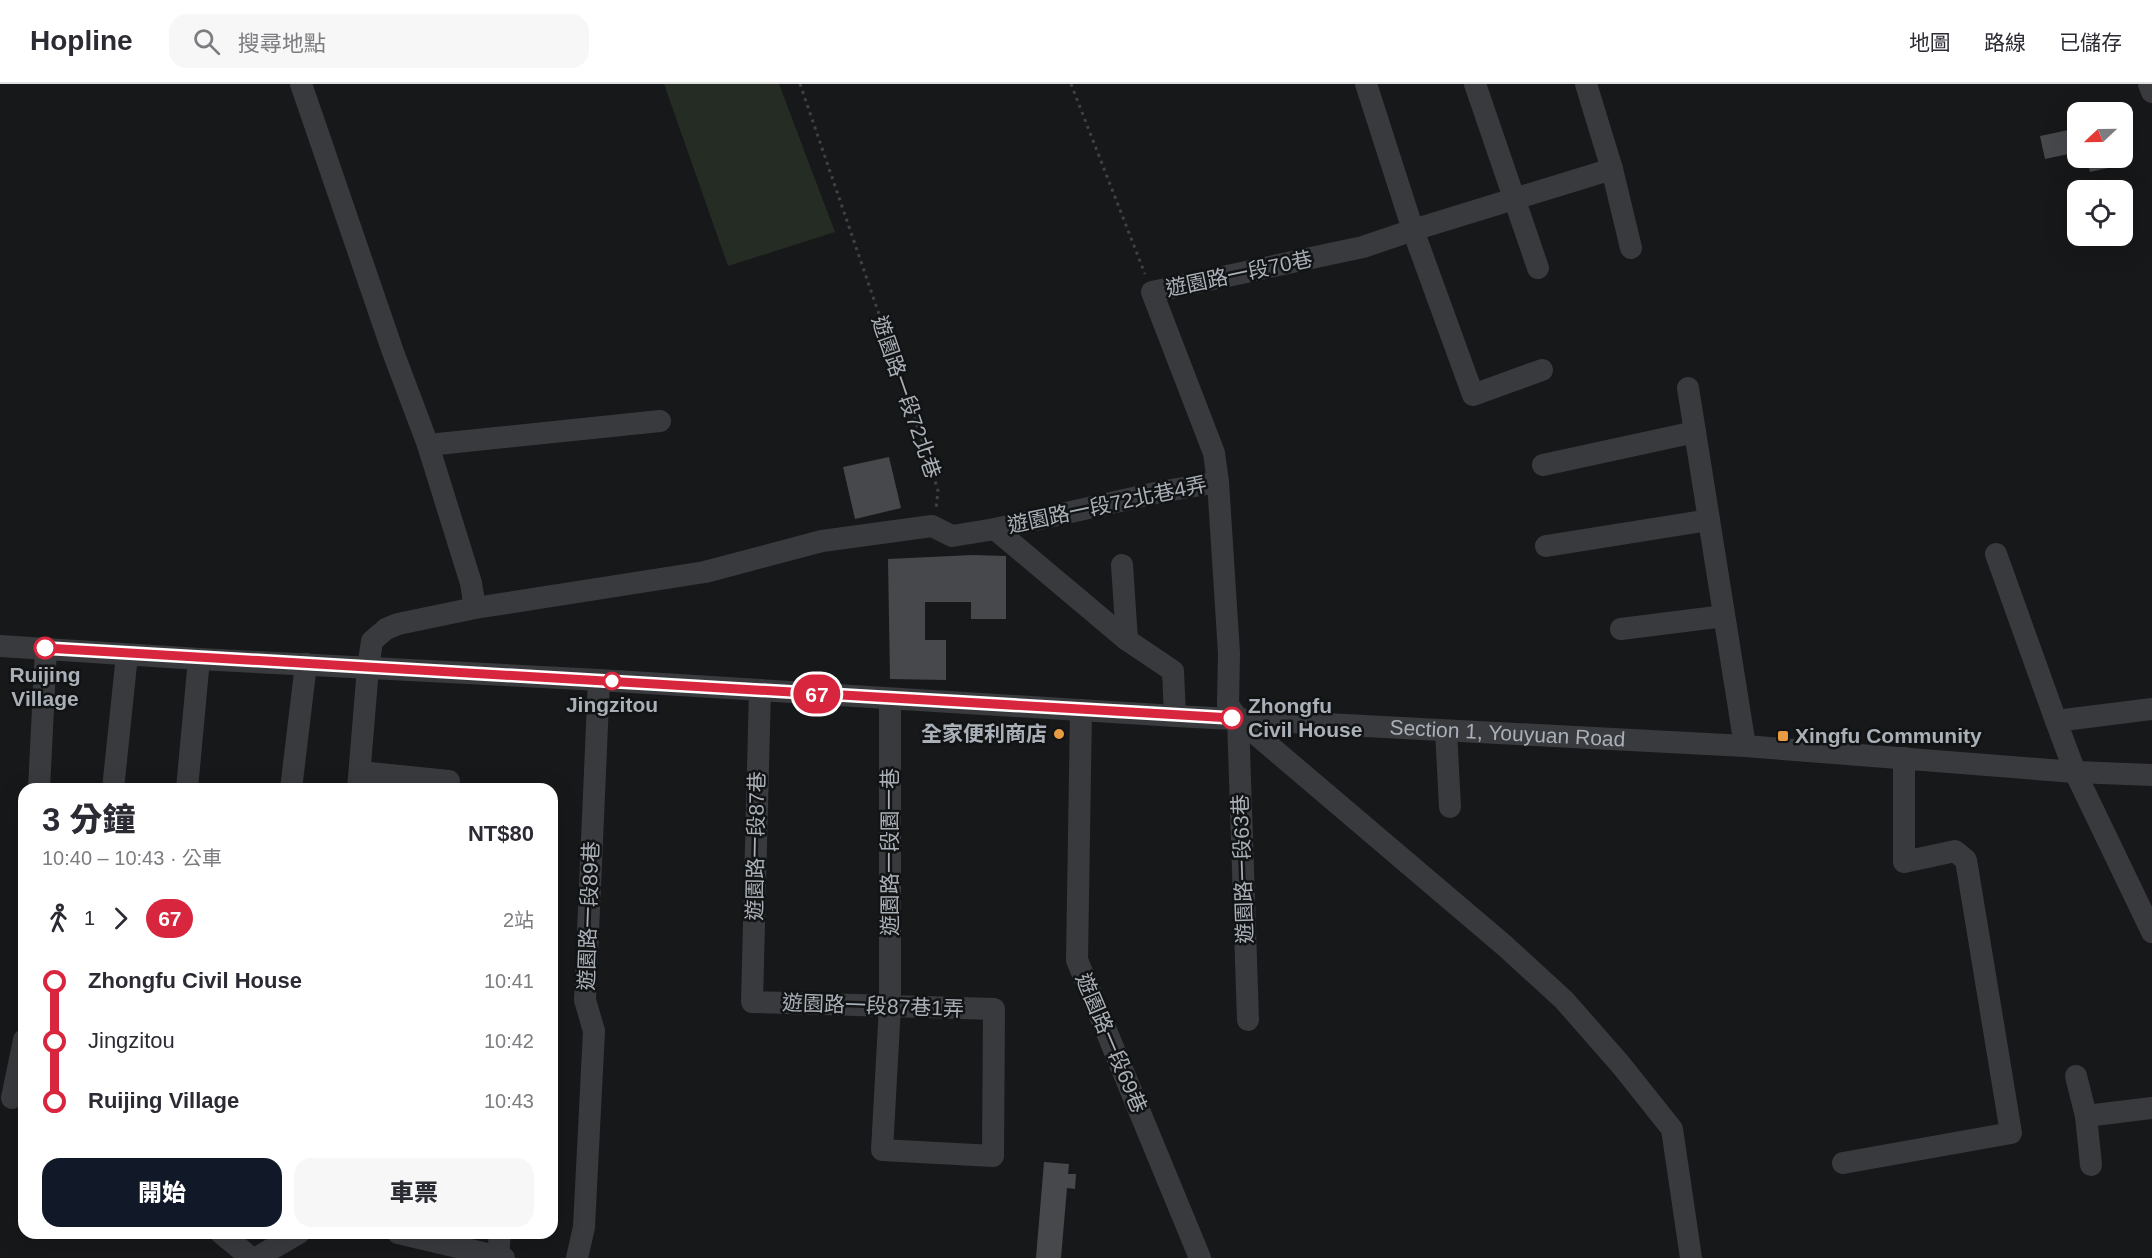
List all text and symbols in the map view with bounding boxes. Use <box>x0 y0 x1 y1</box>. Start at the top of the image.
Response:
search box <box>169 14 589 68</box>
text: Hopline <box>30 25 133 56</box>
icon: search <box>190 25 223 58</box>
text: 搜尋地點 <box>238 31 326 56</box>
text: 地圖 <box>1909 31 1951 54</box>
text: 路線 <box>1984 31 2026 54</box>
text: 已儲存 <box>2059 31 2122 54</box>
north arrow <box>2067 102 2133 168</box>
map controls <box>2067 102 2133 246</box>
button: locate <box>2067 180 2133 246</box>
street label: 遊園路一段70巷 <box>1163 247 1314 300</box>
street label: 遊園路一段72北巷 <box>868 313 945 481</box>
street label: 遊園路一段72北巷4弄 <box>1005 472 1209 537</box>
marker: Ruijing Village <box>34 637 56 659</box>
place label: Ruijing Village <box>9 663 81 710</box>
marker: Jingzitou <box>603 672 621 690</box>
line badge: 67 <box>790 674 844 714</box>
text: 67 <box>805 683 829 706</box>
place label: Jingzitou <box>566 693 658 716</box>
place label: Zhongfu Civil House <box>1248 694 1362 741</box>
marker: Zhongfu Civil House <box>1221 707 1243 729</box>
street label: Section 1, Youyuan Road <box>1389 715 1626 751</box>
place label: 全家便利商店 <box>921 722 1047 745</box>
place label: Xingfu Community <box>1795 724 1982 747</box>
marker: 全家便利商店 <box>1052 727 1066 741</box>
marker: Xingfu Community <box>1776 729 1790 743</box>
street label: 遊園路一段園一巷 <box>878 768 901 936</box>
street label: 遊園路一段87巷 <box>743 771 768 921</box>
street label: 遊園路一段63巷 <box>1228 794 1257 944</box>
text: 3 分鐘 <box>42 801 136 838</box>
text: NT$80 <box>468 821 534 846</box>
street label: 遊園路一段89巷 <box>574 841 603 991</box>
text: 10:40 – 10:43 · 公車 <box>42 847 222 869</box>
icon: walk <box>42 902 75 935</box>
icon: forward <box>104 902 137 935</box>
text: 1 <box>84 907 95 929</box>
text: 67 <box>158 907 181 930</box>
text: 2站 <box>503 909 534 931</box>
text: Zhongfu Civil House <box>88 968 302 993</box>
text: 10:41 <box>484 970 534 992</box>
street label: 遊園路一段69巷 <box>1072 970 1151 1116</box>
street label: 遊園路一段87巷1弄 <box>782 991 964 1020</box>
text: Jingzitou <box>88 1028 175 1053</box>
text: 10:42 <box>484 1030 534 1052</box>
text: Ruijing Village <box>88 1088 239 1113</box>
text: 10:43 <box>484 1090 534 1112</box>
button: 開始 <box>42 1158 282 1227</box>
button: 車票 <box>294 1158 534 1227</box>

